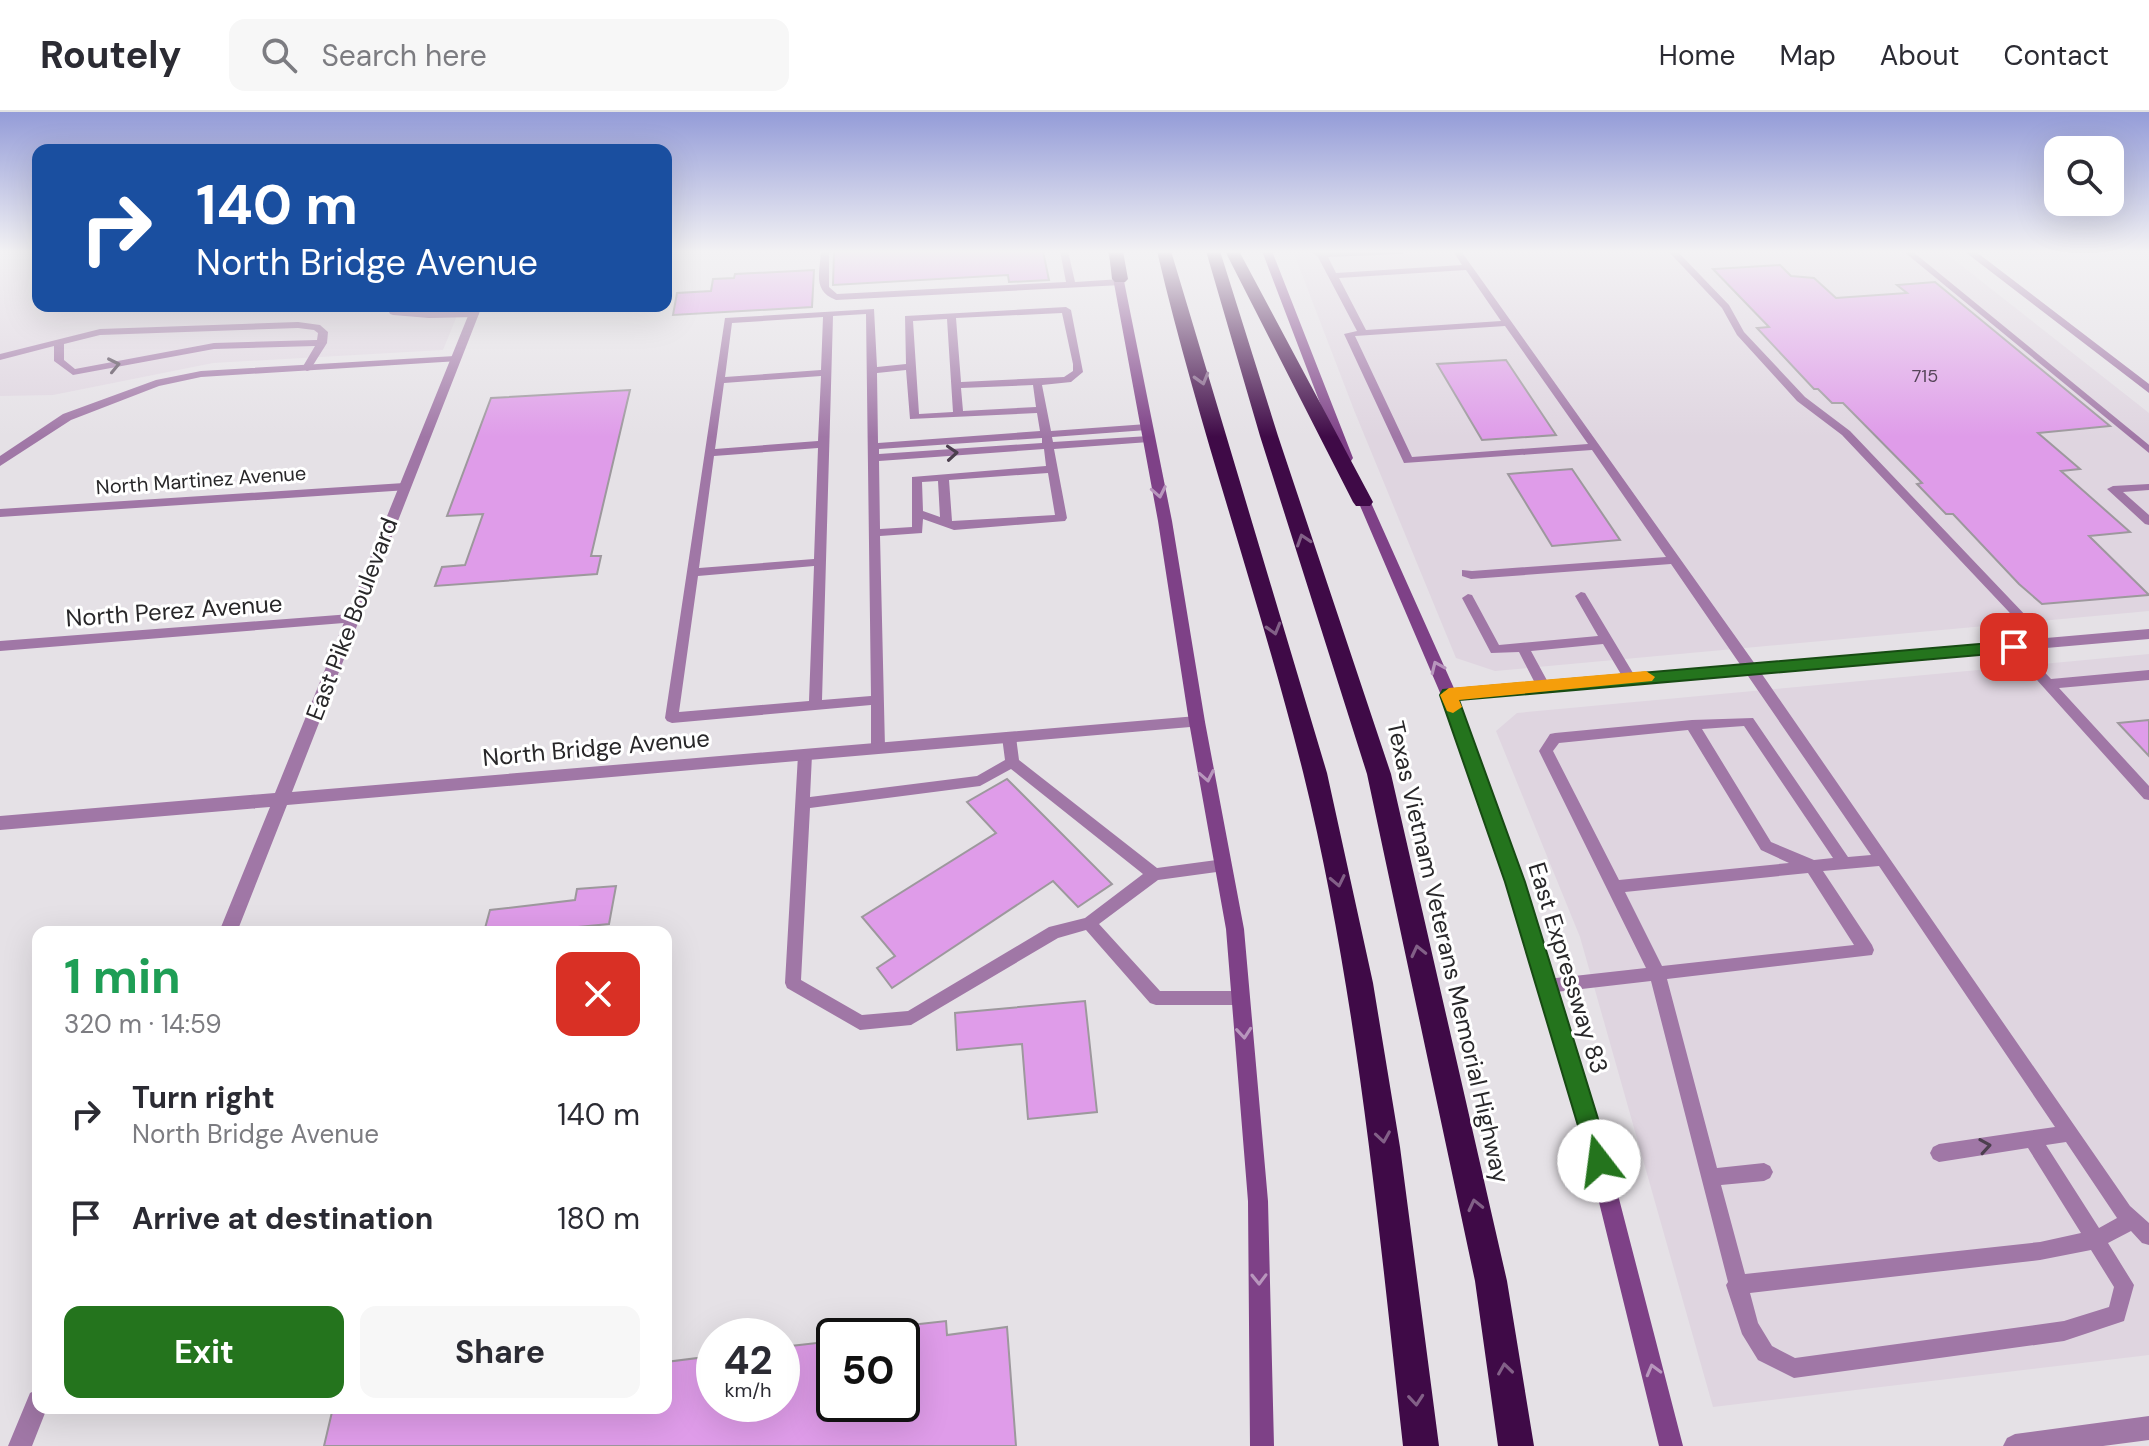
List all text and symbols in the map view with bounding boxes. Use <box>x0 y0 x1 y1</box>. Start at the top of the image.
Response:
search box <box>229 19 789 91</box>
text: Routely <box>40 30 181 80</box>
icon: search <box>257 33 301 77</box>
text: Search here <box>321 36 487 75</box>
text: Home <box>1659 37 1735 74</box>
text: Map <box>1779 37 1836 74</box>
text: About <box>1880 37 1959 74</box>
text: Contact <box>2003 37 2109 74</box>
map controls <box>2044 136 2124 216</box>
button: search <box>2044 136 2124 216</box>
text: 140 m <box>196 168 358 241</box>
icon: right <box>64 176 168 280</box>
text: North Bridge Avenue <box>196 239 538 286</box>
one-way arrow <box>107 357 120 374</box>
house number: 715 <box>1912 364 1938 388</box>
one-way arrow <box>1192 372 1209 386</box>
one-way arrow <box>946 445 959 462</box>
street label: North Martinez Avenue <box>95 460 307 500</box>
one-way arrow <box>1150 485 1167 499</box>
street label: East Pike Boulevard <box>299 513 404 724</box>
one-way arrow <box>1296 533 1312 547</box>
street label: North Perez Avenue <box>65 587 283 634</box>
pin <box>1980 613 2048 681</box>
one-way arrow <box>1264 622 1281 636</box>
icon: arrive <box>1992 625 2036 669</box>
one-way arrow <box>1430 661 1446 676</box>
street label: Texas Vietnam Veterans Memorial Highway <box>1380 718 1517 1186</box>
street label: North Bridge Avenue <box>481 722 711 773</box>
one-way arrow <box>1198 769 1215 782</box>
street label: East Expressway 83 <box>1522 859 1615 1077</box>
one-way arrow <box>1329 874 1346 887</box>
text: 1 min <box>64 945 181 1008</box>
one-way arrow <box>1410 945 1427 959</box>
button: close <box>556 952 640 1036</box>
text: 320 m · 14:59 <box>64 1007 222 1041</box>
one-way arrow <box>1235 1027 1252 1040</box>
text: Turn right <box>132 1078 275 1117</box>
icon: right <box>64 1092 108 1136</box>
text: 140 m <box>557 1095 640 1134</box>
text: North Bridge Avenue <box>132 1117 379 1151</box>
position arrow <box>1557 1119 1641 1203</box>
one-way arrow <box>1374 1130 1391 1144</box>
one-way arrow <box>1979 1138 1992 1155</box>
icon: arrive <box>64 1196 108 1240</box>
text: Arrive at destination <box>132 1199 433 1238</box>
text: 180 m <box>557 1199 640 1238</box>
one-way arrow <box>1467 1199 1484 1212</box>
one-way arrow <box>1250 1273 1268 1286</box>
button: Exit <box>64 1306 344 1398</box>
button: Share <box>360 1306 640 1398</box>
speed limit sign: 50 <box>816 1318 920 1422</box>
text: 42 <box>723 1334 773 1386</box>
one-way arrow <box>1497 1362 1514 1376</box>
one-way arrow <box>1646 1364 1663 1378</box>
text: km/h <box>724 1377 772 1403</box>
one-way arrow <box>1408 1394 1425 1407</box>

